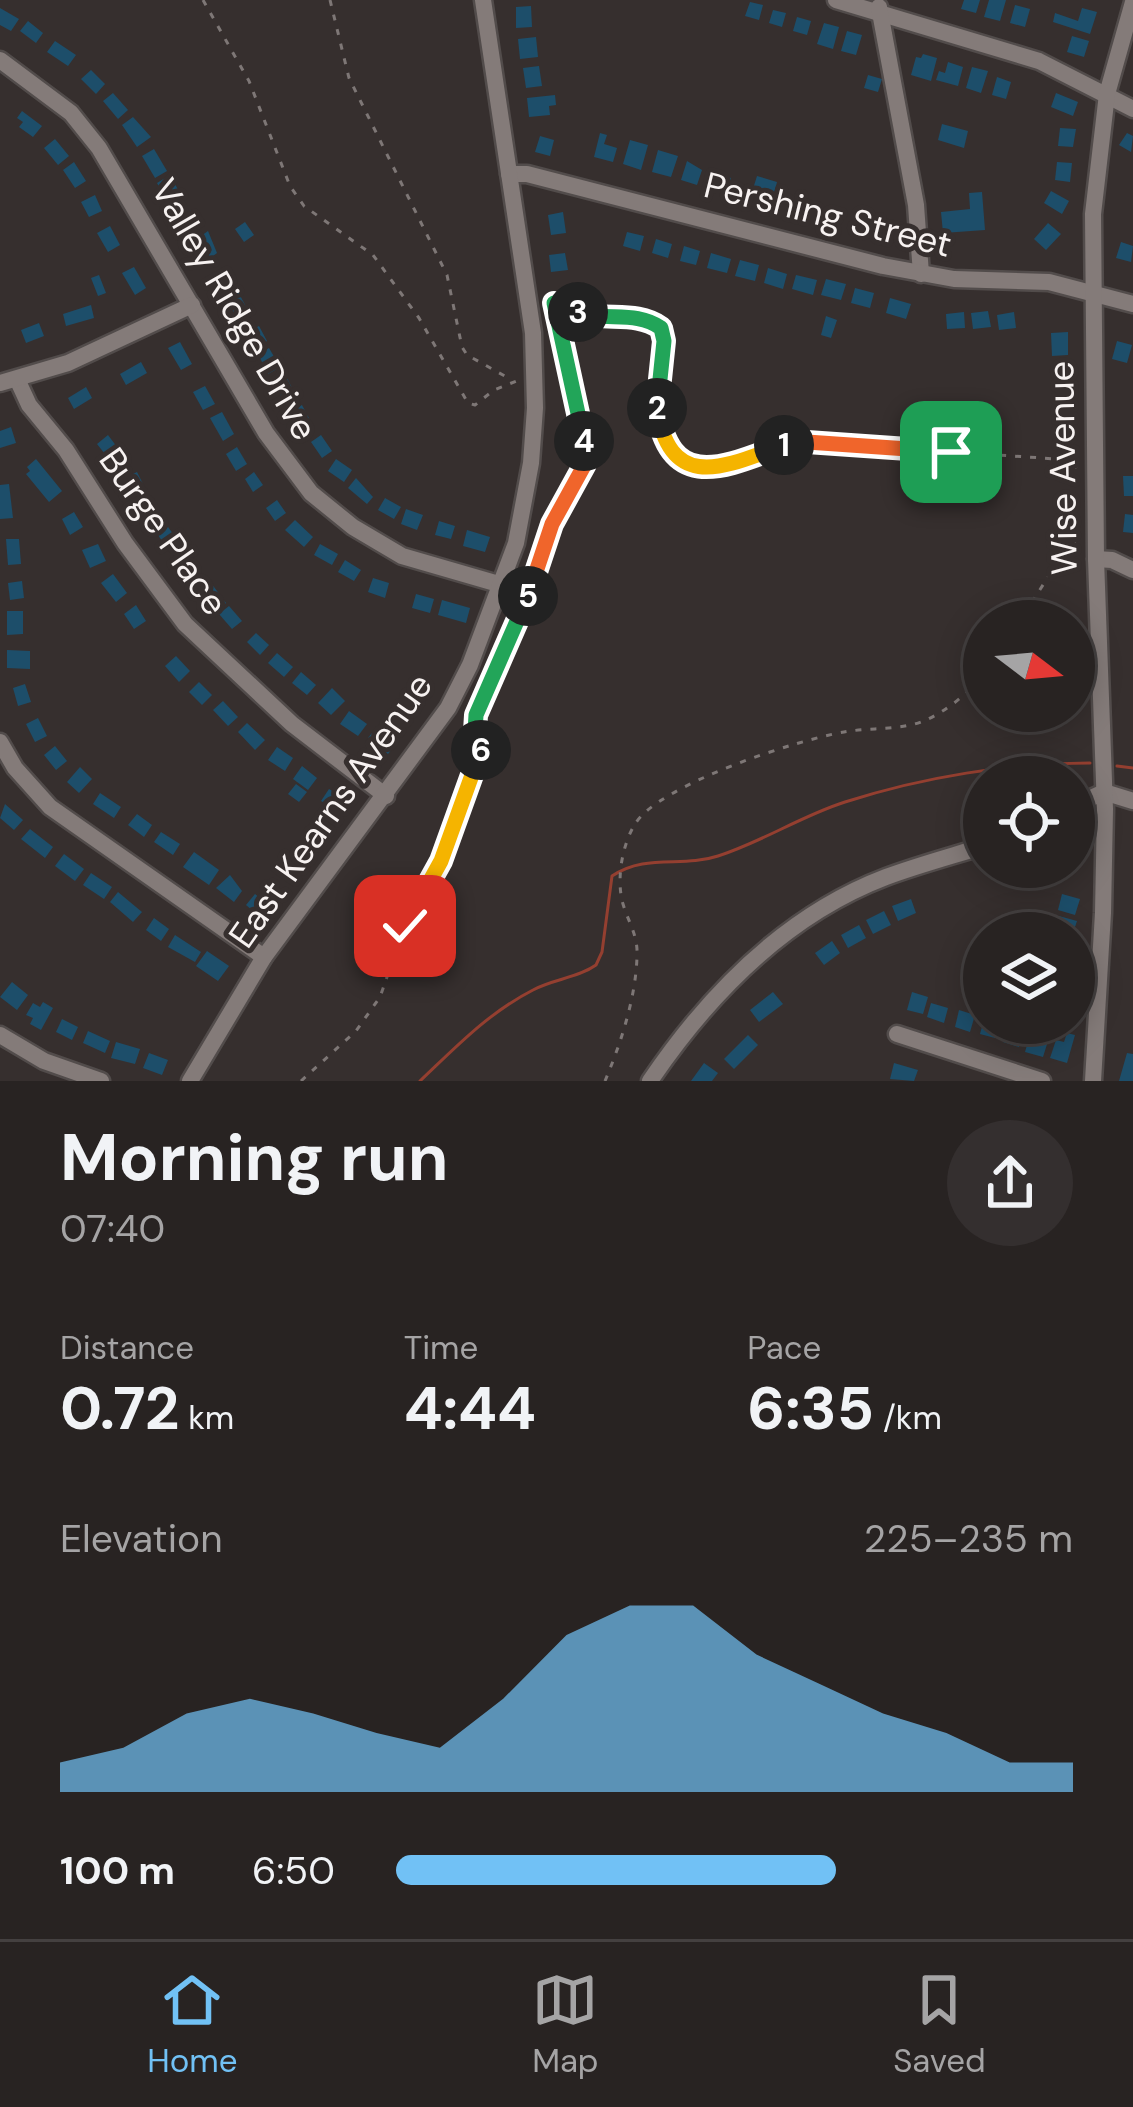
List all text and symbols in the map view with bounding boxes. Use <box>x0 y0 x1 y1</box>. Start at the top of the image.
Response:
street label: Pershing Street <box>699 161 956 268</box>
street label: Valley Ridge Drive <box>141 170 328 448</box>
pin: 3 <box>548 282 608 342</box>
text: 3 <box>568 290 588 333</box>
street label: Wise Avenue <box>1037 361 1088 575</box>
pin: 2 <box>627 378 687 438</box>
text: 2 <box>647 386 667 429</box>
pin <box>900 401 1002 503</box>
pin: 4 <box>554 411 614 471</box>
pin: 1 <box>754 415 814 475</box>
text: 4 <box>573 419 595 462</box>
icon: arrive <box>918 419 984 485</box>
text: 1 <box>778 423 790 466</box>
street label: Burge Place <box>89 438 239 624</box>
pin: 5 <box>498 566 558 626</box>
text: 5 <box>518 574 538 617</box>
north arrow <box>963 600 1095 732</box>
map controls <box>963 600 1095 1044</box>
street label: East Kearns Avenue <box>218 664 443 957</box>
pin: 6 <box>451 720 511 780</box>
text: 6 <box>471 728 491 771</box>
button: locate <box>963 756 1095 888</box>
pin <box>354 875 456 977</box>
icon: check <box>372 893 438 959</box>
button: layers <box>963 912 1095 1044</box>
text: Morning run <box>60 1115 448 1200</box>
button: share <box>947 1120 1073 1246</box>
text: 07:40 <box>60 1203 165 1254</box>
text: Distance <box>60 1326 194 1369</box>
text: Time <box>404 1326 478 1369</box>
text: Pace <box>747 1326 821 1369</box>
text: 0.72 <box>60 1369 179 1448</box>
text: 4:44 <box>404 1369 536 1448</box>
text: 6:35 <box>747 1369 874 1448</box>
text: km <box>179 1396 234 1439</box>
text: /km <box>874 1396 942 1439</box>
text: Elevation <box>60 1513 223 1564</box>
text: 225–235 m <box>864 1513 1073 1564</box>
text: 100 m <box>60 1845 175 1896</box>
text: 6:50 <box>252 1845 335 1896</box>
tab: Home <box>147 1967 238 2082</box>
tab: Map <box>532 1967 599 2082</box>
tab: Saved <box>893 1967 986 2082</box>

